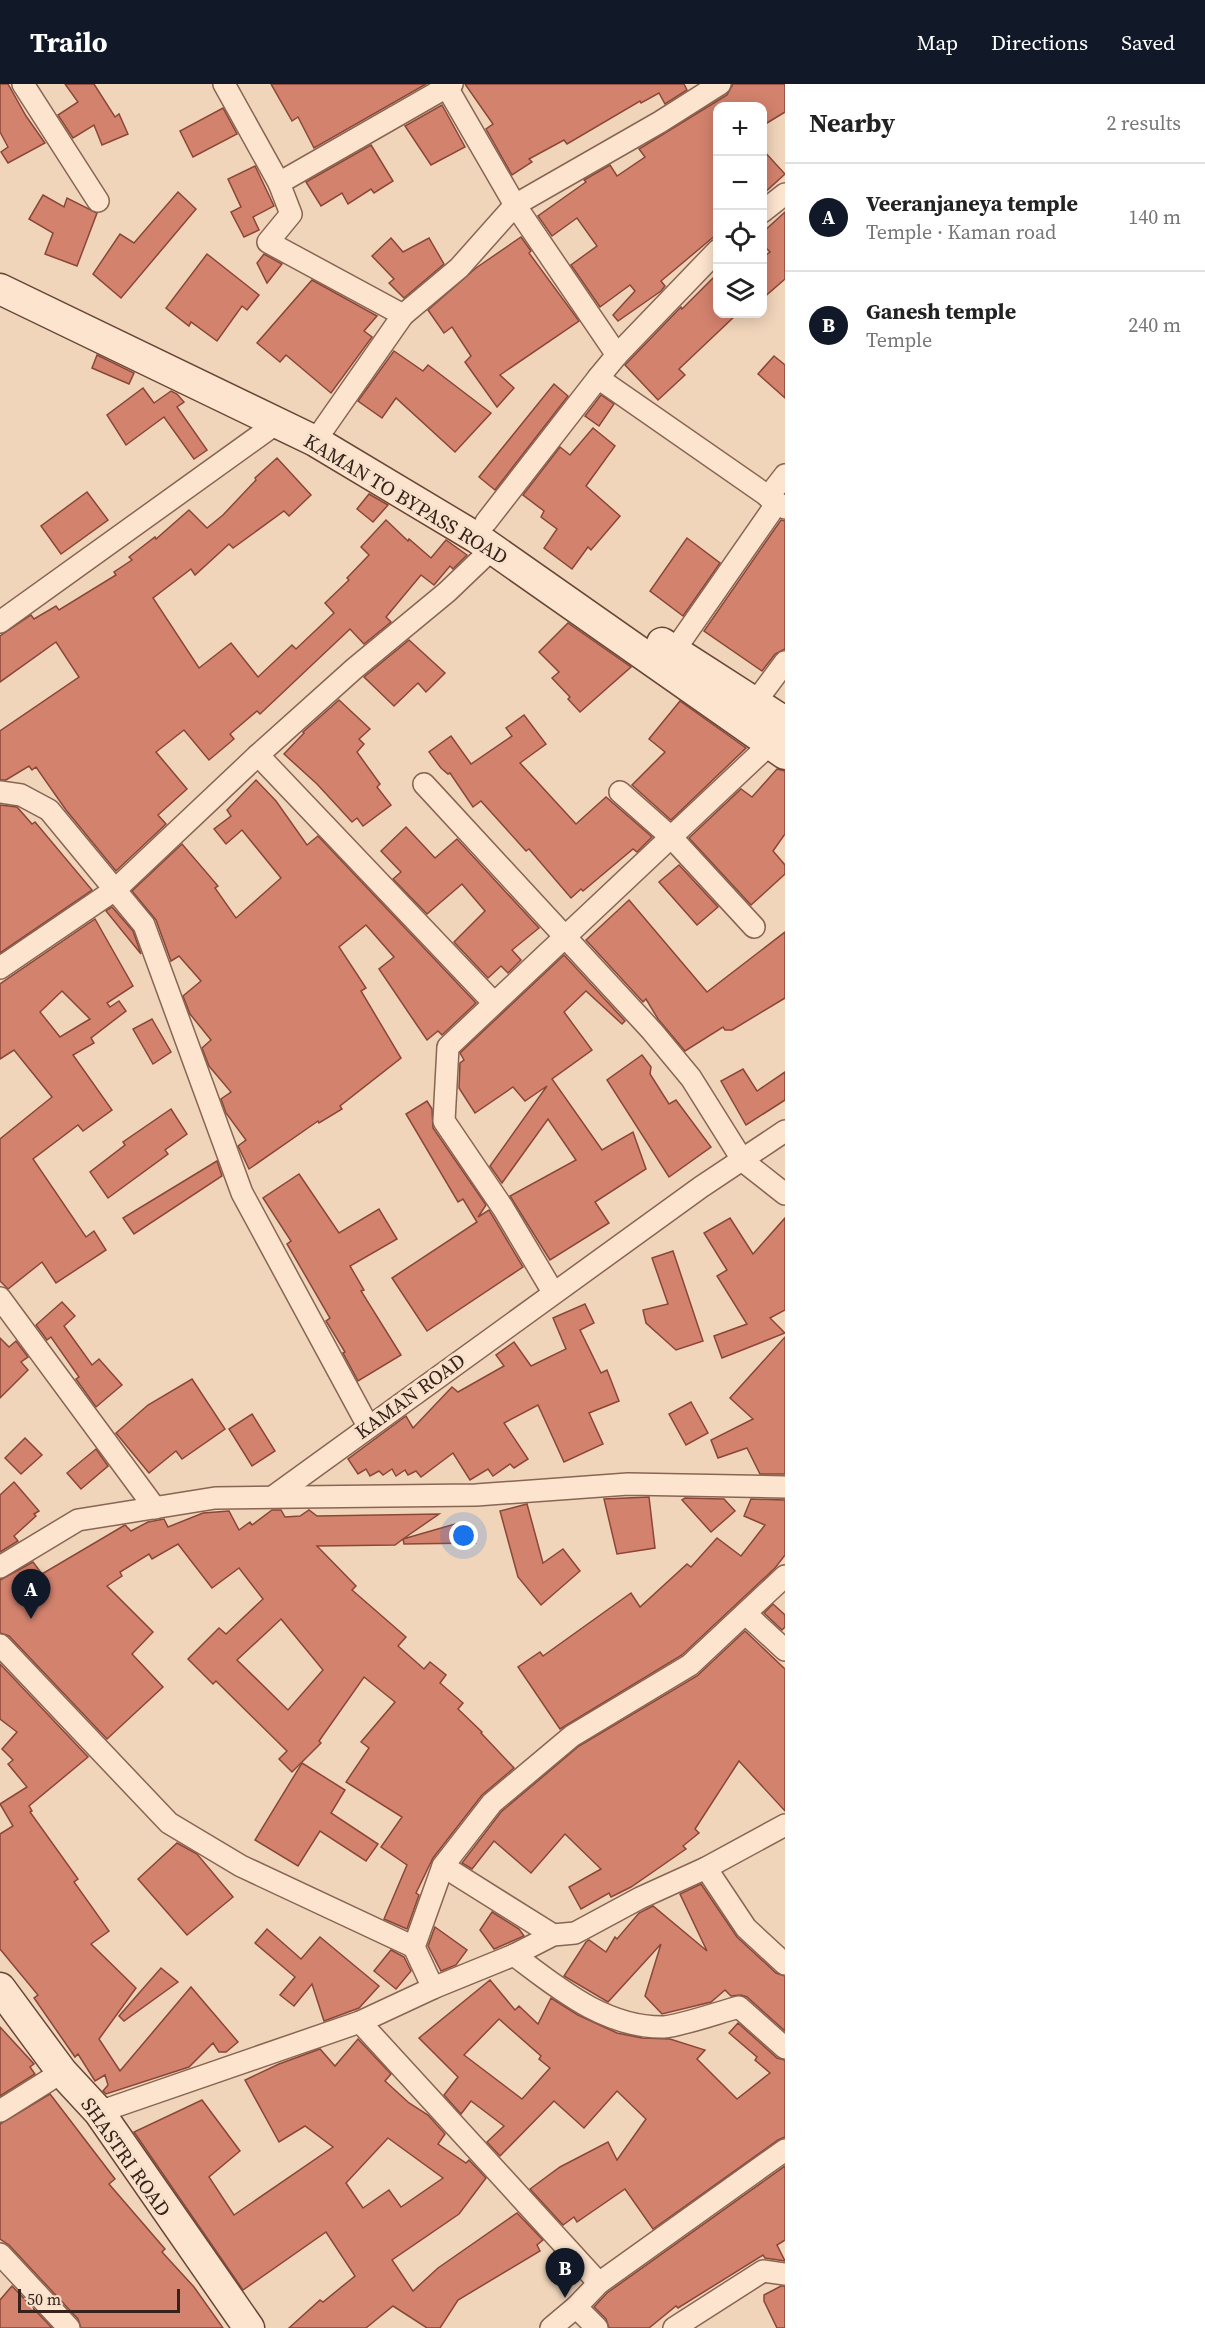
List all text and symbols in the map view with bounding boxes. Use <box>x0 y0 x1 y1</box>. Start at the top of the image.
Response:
text: Trailo <box>30 23 108 61</box>
text: Map <box>917 28 958 57</box>
text: Directions <box>991 28 1088 57</box>
text: Saved <box>1121 28 1175 57</box>
map controls <box>713 102 767 318</box>
button: + <box>713 102 767 156</box>
text: Nearby <box>809 105 895 141</box>
text: 2 results <box>1106 109 1181 137</box>
button: − <box>713 156 767 210</box>
text: Veeranjaneya temple <box>866 188 1078 218</box>
text: A <box>822 203 835 231</box>
text: 140 m <box>1128 203 1181 231</box>
button: locate <box>713 210 767 264</box>
text: Temple · Kaman road <box>866 218 1056 246</box>
button: layers <box>713 264 767 318</box>
text: Ganesh temple <box>866 296 1016 326</box>
text: B <box>822 311 835 339</box>
text: 240 m <box>1128 311 1181 339</box>
text: Temple <box>866 326 932 354</box>
street label: KAMAN TO BYPASS ROAD <box>299 427 513 571</box>
street label: KAMAN ROAD <box>349 1346 471 1446</box>
your location <box>449 1521 478 1550</box>
pin: A <box>12 1570 51 1619</box>
street label: SHASTRI ROAD <box>75 2092 177 2222</box>
pin: B <box>546 2248 584 2298</box>
scale bar <box>18 2286 180 2314</box>
text: 50 m <box>27 2288 61 2310</box>

